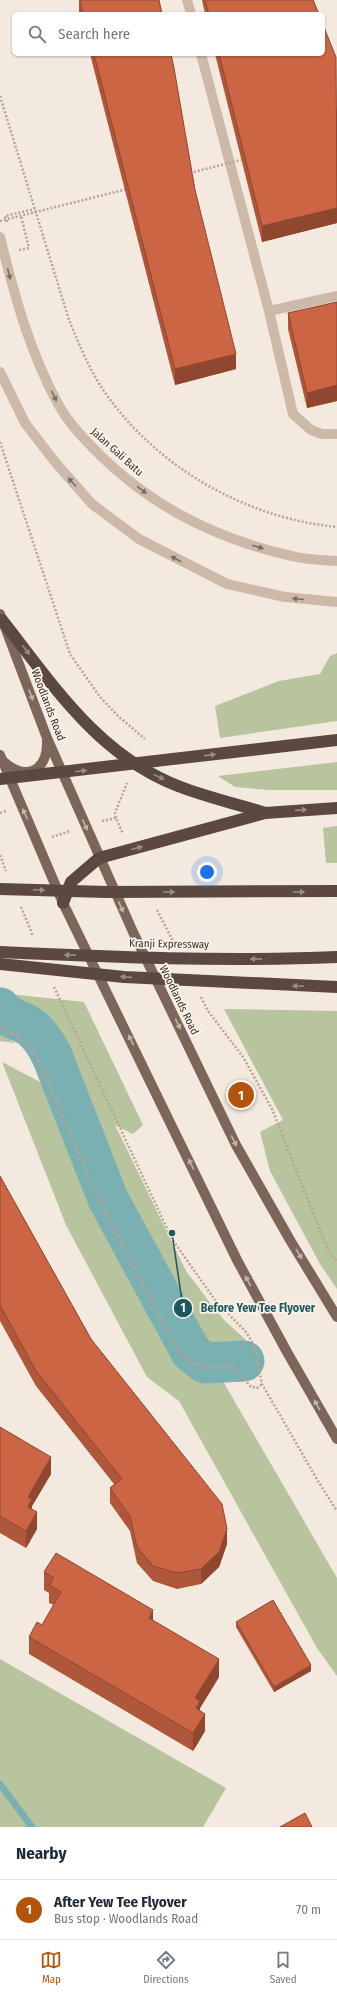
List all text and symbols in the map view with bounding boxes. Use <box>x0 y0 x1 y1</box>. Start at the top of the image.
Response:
search box <box>12 12 325 56</box>
icon: search <box>26 23 48 45</box>
text: Search here <box>58 25 130 43</box>
one-way arrow <box>7 268 13 281</box>
one-way arrow <box>51 390 57 402</box>
street label: Jalan Gali Batu <box>88 425 146 479</box>
one-way arrow <box>68 477 77 487</box>
one-way arrow <box>136 486 147 495</box>
one-way arrow <box>252 544 264 550</box>
one-way arrow <box>170 556 182 562</box>
one-way arrow <box>292 595 304 602</box>
one-way arrow <box>22 645 30 656</box>
street label: Woodlands Road <box>28 667 68 743</box>
one-way arrow <box>28 690 34 702</box>
one-way arrow <box>204 752 216 758</box>
one-way arrow <box>75 768 87 774</box>
one-way arrow <box>153 774 165 780</box>
one-way arrow <box>295 807 307 814</box>
one-way arrow <box>22 808 28 819</box>
one-way arrow <box>82 819 88 831</box>
one-way arrow <box>131 845 143 851</box>
your location <box>197 862 217 882</box>
one-way arrow <box>33 887 46 893</box>
one-way arrow <box>163 889 176 895</box>
one-way arrow <box>293 889 306 895</box>
one-way arrow <box>118 901 124 912</box>
street label: Kranji Expressway <box>129 937 209 951</box>
one-way arrow <box>64 951 76 958</box>
one-way arrow <box>250 955 262 962</box>
street label: Woodlands Road <box>157 963 201 1037</box>
one-way arrow <box>120 974 132 981</box>
one-way arrow <box>291 983 304 989</box>
one-way arrow <box>175 1018 181 1029</box>
one-way arrow <box>128 1034 134 1046</box>
pin: 1 <box>228 1080 254 1110</box>
one-way arrow <box>231 1135 238 1146</box>
one-way arrow <box>188 1158 194 1170</box>
one-way arrow <box>295 1248 302 1260</box>
one-way arrow <box>245 1275 252 1286</box>
callout: Before Yew Tee Flyover <box>173 1296 323 1320</box>
text: 1 <box>180 1301 186 1315</box>
text: Before Yew Tee Flyover <box>201 1301 316 1315</box>
one-way arrow <box>314 1399 321 1411</box>
text: Nearby <box>16 1843 67 1864</box>
text: After Yew Tee Flyover <box>54 1893 187 1911</box>
text: 1 <box>26 1902 32 1917</box>
text: 70 m <box>296 1902 321 1917</box>
text: Bus stop · Woodlands Road <box>54 1911 198 1926</box>
tab: Map <box>40 1949 62 1986</box>
tab: Directions <box>143 1949 189 1986</box>
tab: Saved <box>270 1949 297 1986</box>

